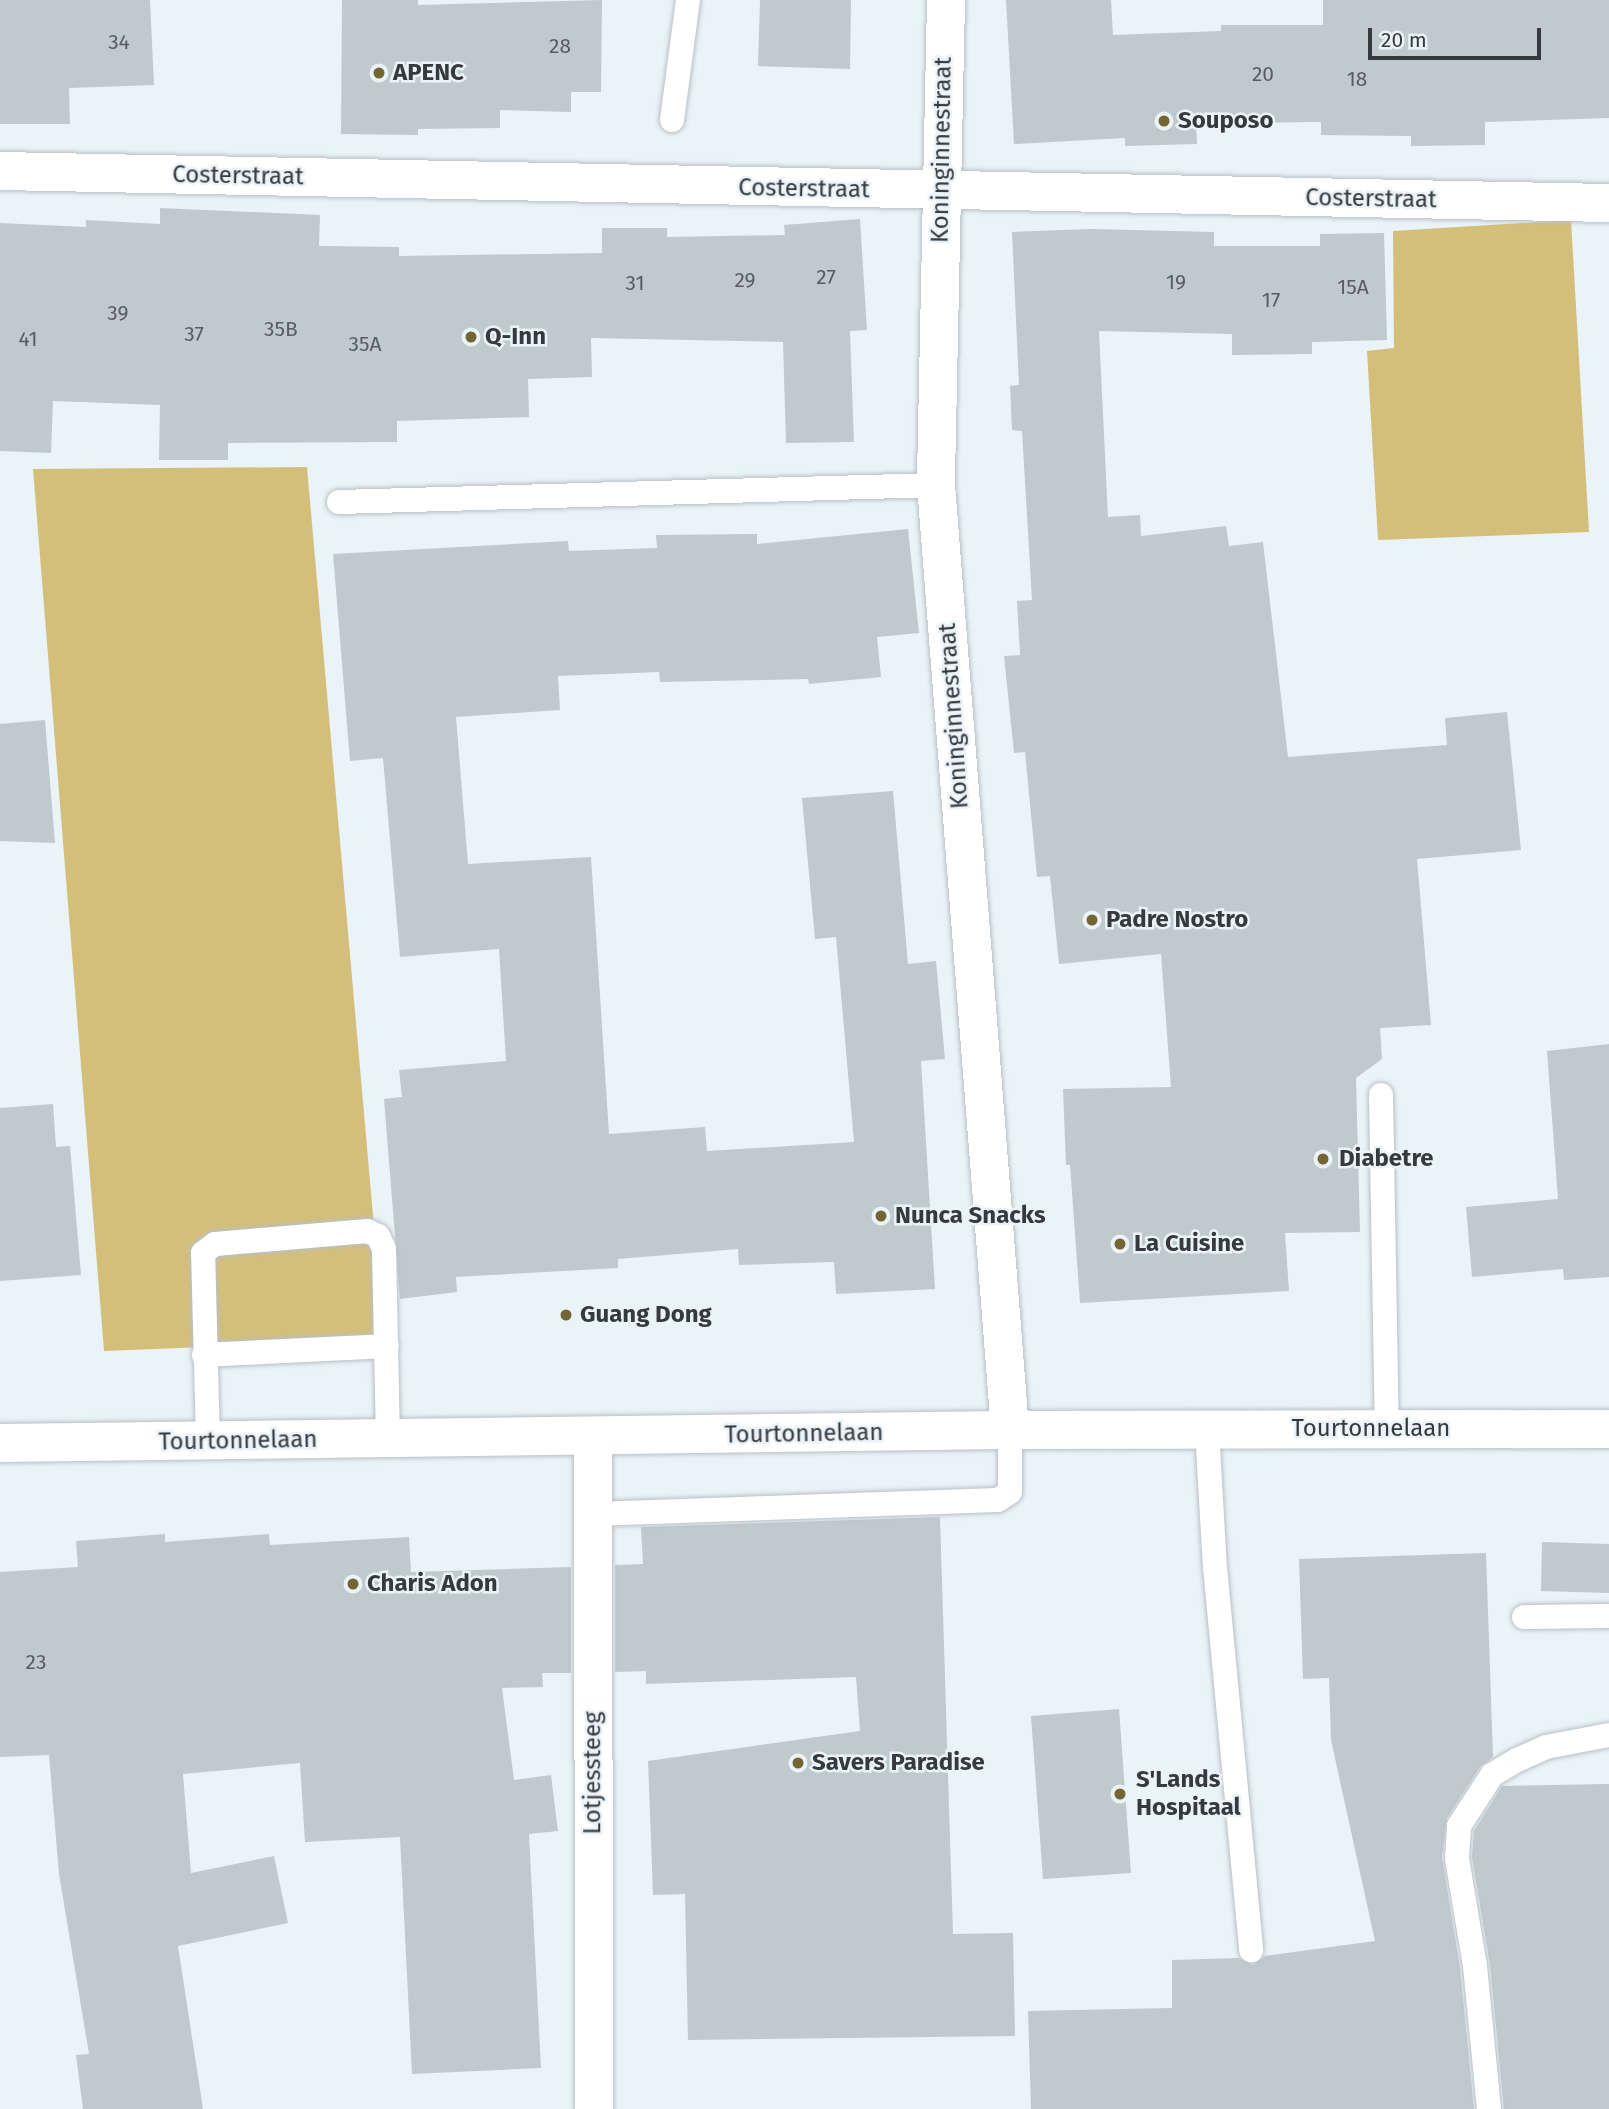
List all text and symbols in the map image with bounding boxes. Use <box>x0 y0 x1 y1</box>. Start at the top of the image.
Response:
scale bar <box>1371 14 1544 58</box>
text: 20 m <box>1381 27 1427 53</box>
house number: 34 <box>108 29 130 55</box>
house number: 28 <box>549 33 571 59</box>
street label: Koninginnestraat <box>926 57 958 243</box>
place label: APENC <box>393 59 464 87</box>
house number: 20 <box>1252 61 1274 87</box>
marker: APENC <box>371 65 387 81</box>
house number: 18 <box>1347 66 1367 92</box>
place label: Souposo <box>1178 107 1273 135</box>
marker: Souposo <box>1156 113 1172 129</box>
street label: Costerstraat <box>172 160 304 192</box>
street label: Costerstraat <box>738 173 870 205</box>
street label: Costerstraat <box>1305 183 1437 215</box>
house number: 27 <box>816 264 836 290</box>
house number: 29 <box>734 267 756 293</box>
house number: 19 <box>1166 269 1186 295</box>
house number: 31 <box>625 270 645 296</box>
house number: 15A <box>1337 274 1369 300</box>
house number: 17 <box>1262 287 1280 313</box>
house number: 39 <box>107 300 129 326</box>
house number: 35B <box>264 316 298 342</box>
house number: 37 <box>184 321 204 347</box>
place label: Q-Inn <box>485 323 546 351</box>
house number: 41 <box>18 326 38 352</box>
marker: Q-Inn <box>463 329 479 345</box>
house number: 35A <box>348 331 382 357</box>
street label: Koninginnestraat <box>933 622 975 810</box>
place label: Padre Nostro <box>1106 906 1248 934</box>
marker: Padre Nostro <box>1084 912 1100 928</box>
place label: Diabetre <box>1339 1145 1434 1173</box>
marker: Diabetre <box>1313 1149 1333 1169</box>
place label: Nunca Snacks <box>895 1202 1046 1230</box>
marker: Nunca Snacks <box>873 1208 889 1224</box>
place label: La Cuisine <box>1134 1230 1244 1258</box>
marker: La Cuisine <box>1112 1236 1128 1252</box>
place label: Guang Dong <box>580 1301 712 1329</box>
marker: Guang Dong <box>558 1307 574 1323</box>
street label: Tourtonnelaan <box>1292 1415 1450 1443</box>
street label: Tourtonnelaan <box>724 1418 884 1450</box>
street label: Tourtonnelaan <box>158 1425 318 1457</box>
place label: Charis Adon <box>367 1570 498 1598</box>
marker: Charis Adon <box>345 1576 361 1592</box>
house number: 23 <box>26 1649 46 1675</box>
street label: Lotjessteeg <box>579 1712 607 1834</box>
place label: Savers Paradise <box>812 1749 985 1777</box>
marker: Savers Paradise <box>790 1755 806 1771</box>
place label: S'Lands Hospitaal <box>1136 1766 1241 1822</box>
marker: S'Lands Hospitaal <box>1110 1784 1130 1804</box>

